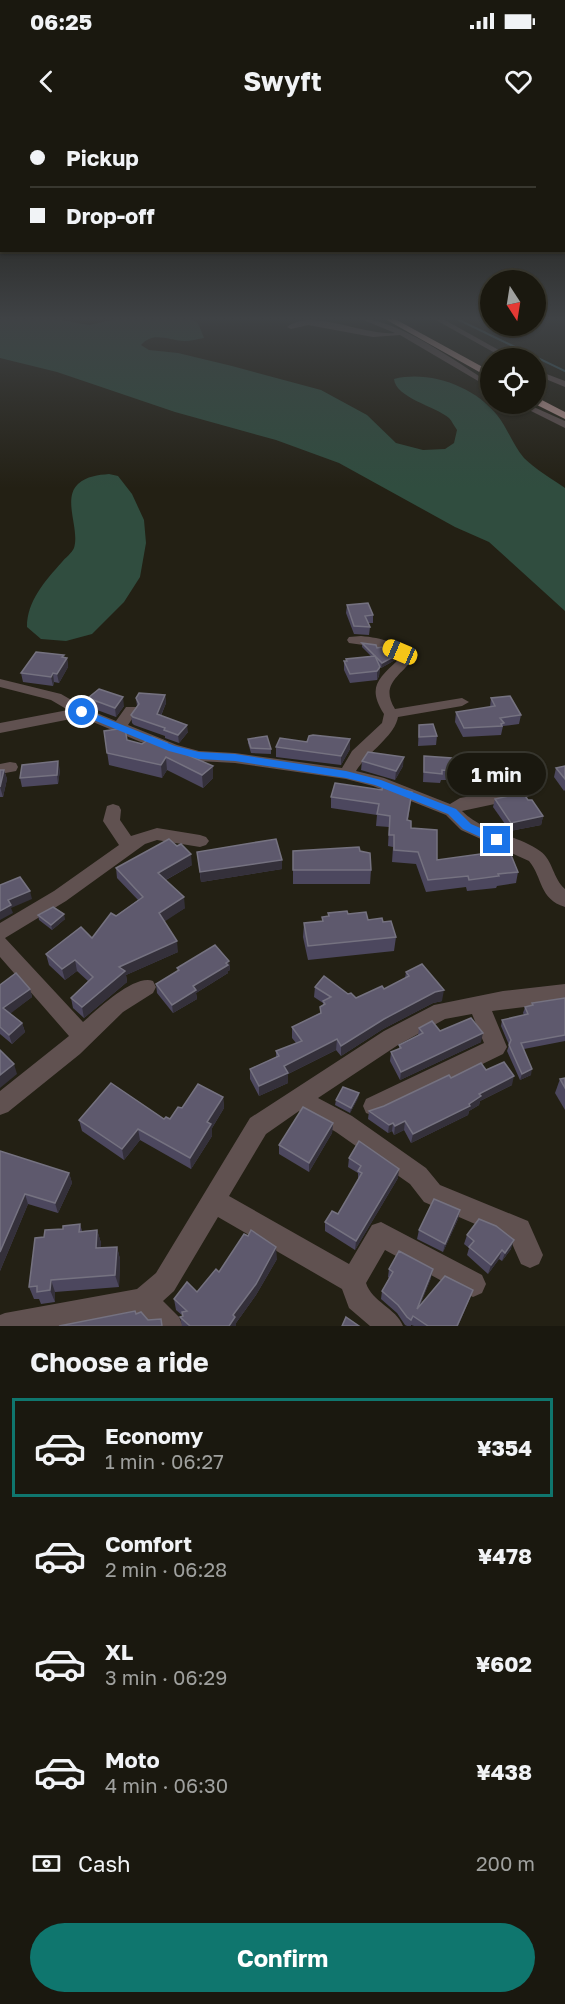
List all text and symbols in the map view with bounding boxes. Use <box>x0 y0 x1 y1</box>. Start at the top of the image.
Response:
text: 06:25 <box>30 8 92 35</box>
icon: back <box>30 65 63 98</box>
text: Swyft <box>243 65 322 97</box>
icon: heart <box>502 65 535 98</box>
text: Pickup <box>66 144 139 171</box>
text: Drop-off <box>66 202 155 229</box>
north arrow <box>480 270 546 336</box>
map controls <box>480 270 546 414</box>
button: locate <box>480 348 546 414</box>
car <box>380 637 420 667</box>
route start <box>68 698 95 725</box>
callout: 1 min <box>448 753 546 795</box>
text: 1 min <box>471 762 522 786</box>
route end <box>483 826 510 853</box>
text: Choose a ride <box>30 1346 209 1378</box>
icon: car <box>33 1421 87 1475</box>
text: Economy <box>105 1422 203 1449</box>
text: ¥354 <box>477 1434 532 1461</box>
text: 1 min · 06:27 <box>105 1449 224 1473</box>
icon: car <box>33 1529 87 1583</box>
text: Comfort <box>105 1530 192 1557</box>
text: ¥478 <box>478 1542 532 1569</box>
text: 2 min · 06:28 <box>105 1557 227 1581</box>
icon: car <box>33 1637 87 1691</box>
text: XL <box>105 1638 133 1665</box>
text: ¥602 <box>476 1650 532 1677</box>
text: 3 min · 06:29 <box>105 1665 227 1689</box>
icon: car <box>33 1745 87 1799</box>
text: Moto <box>105 1746 160 1773</box>
text: ¥438 <box>476 1758 532 1785</box>
text: 4 min · 06:30 <box>105 1773 228 1797</box>
icon: cash <box>30 1847 63 1880</box>
text: Cash <box>78 1850 131 1877</box>
text: 200 m <box>476 1851 535 1875</box>
button: Confirm <box>30 1923 535 1992</box>

